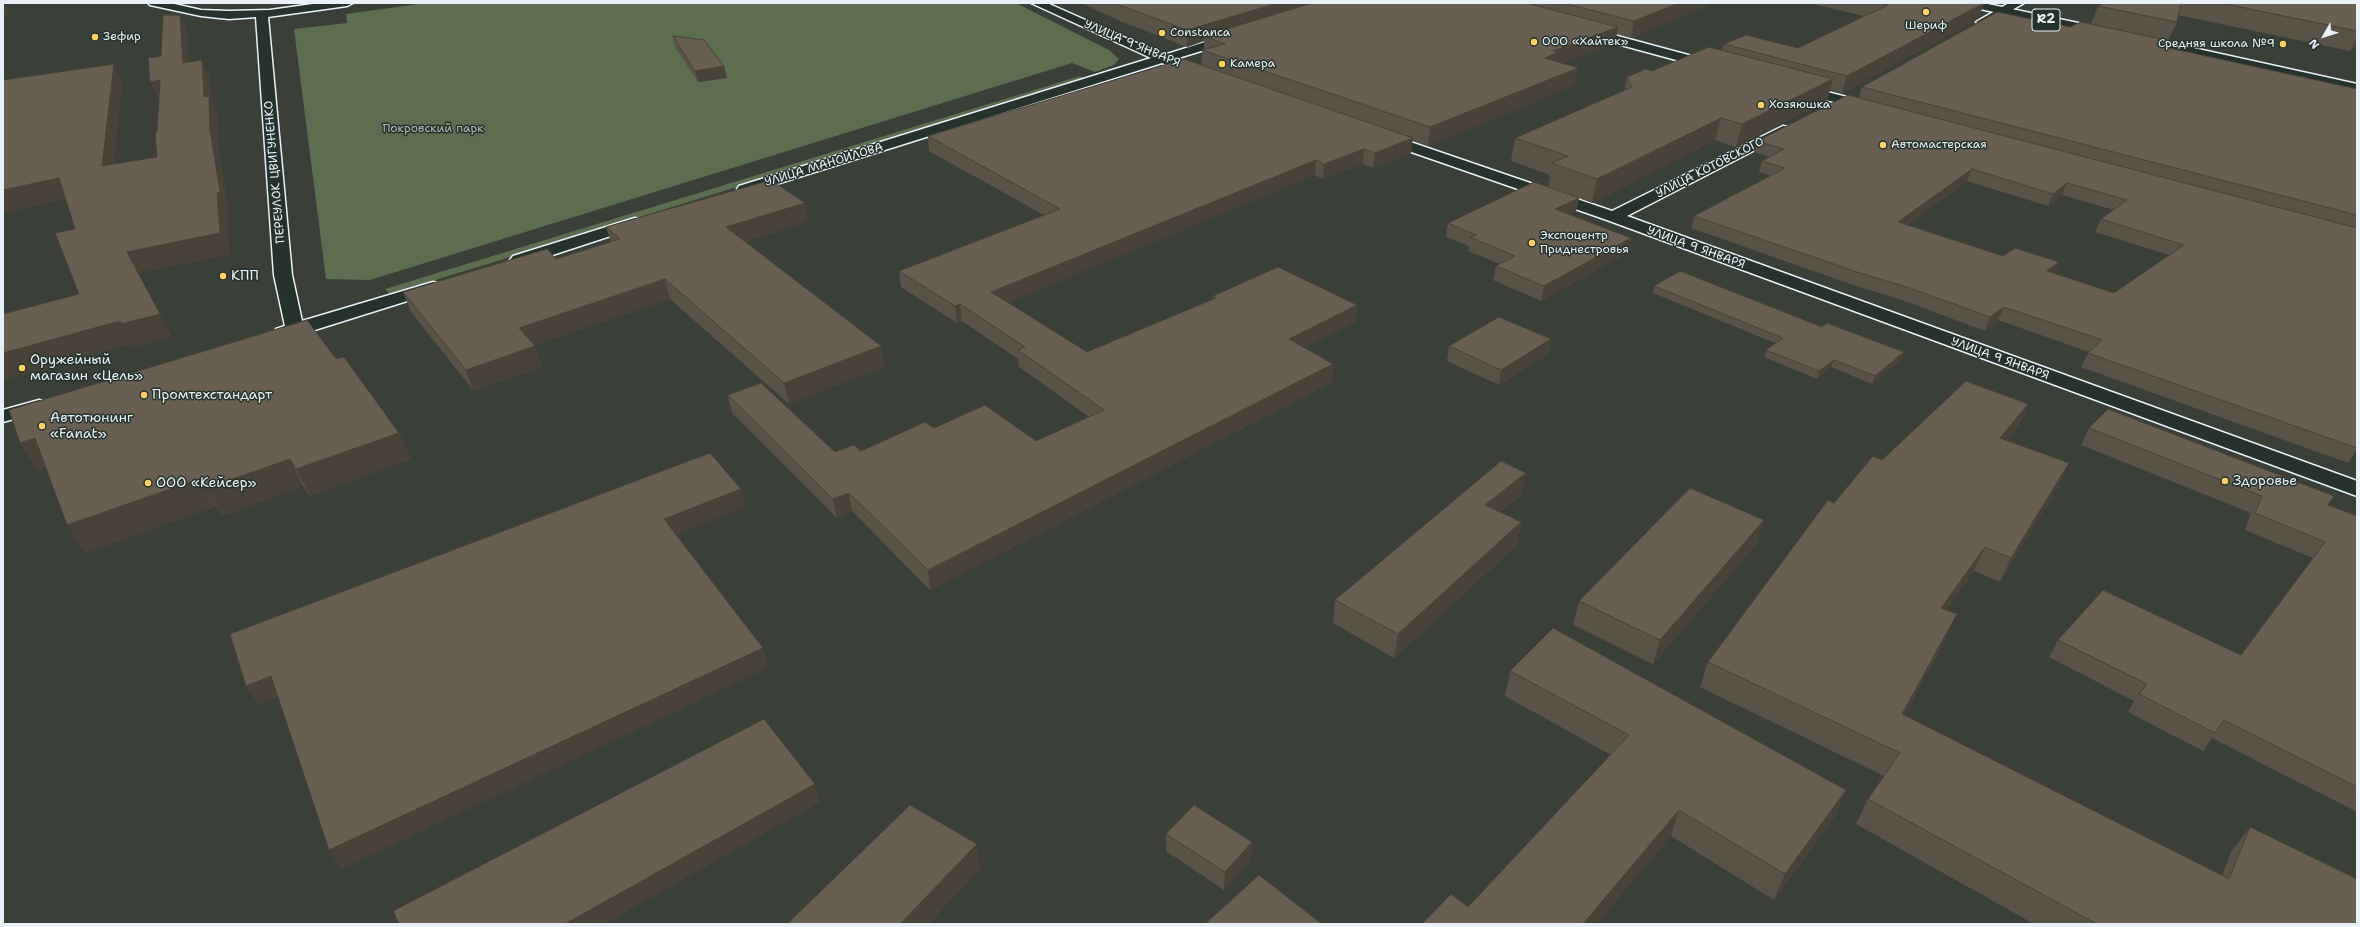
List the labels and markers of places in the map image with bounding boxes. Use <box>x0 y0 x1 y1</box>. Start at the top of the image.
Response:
marker: Шериф <box>1921 7 1931 17</box>
place label: Шериф <box>1905 19 1947 33</box>
place label: Constanca <box>1170 26 1230 40</box>
marker: Constanca <box>1157 28 1167 38</box>
place label: Зефир <box>103 30 141 44</box>
marker: Зефир <box>90 32 100 42</box>
place label: ООО «Хайтек» <box>1542 35 1628 49</box>
marker: ООО «Хайтек» <box>1529 37 1539 47</box>
place label: Средняя школа №9 <box>2158 37 2275 51</box>
marker: Средняя школа №9 <box>2278 39 2288 49</box>
place label: Камера <box>1230 57 1275 71</box>
marker: Камера <box>1217 59 1227 69</box>
place label: Хозяюшка <box>1769 98 1830 112</box>
marker: Хозяюшка <box>1756 100 1766 110</box>
place label: Автомастерская <box>1891 138 1987 152</box>
marker: Автомастерская <box>1878 140 1888 150</box>
place label: Экспоцентр Приднестровья <box>1540 229 1629 257</box>
marker: Экспоцентр Приднестровья <box>1527 238 1537 248</box>
place label: КПП <box>231 268 259 284</box>
marker: КПП <box>218 271 228 281</box>
place label: Оружейный магазин «Цель» <box>30 352 143 384</box>
marker: Оружейный магазин «Цель» <box>17 363 27 373</box>
place label: Промтехстандарт <box>152 387 272 403</box>
marker: Промтехстандарт <box>139 390 149 400</box>
place label: Автотюнинг «Fanat» <box>50 410 133 442</box>
marker: Автотюнинг «Fanat» <box>37 421 47 431</box>
place label: Здоровье <box>2233 473 2297 489</box>
place label: ООО «Кейсер» <box>156 475 256 491</box>
marker: Здоровье <box>2220 476 2230 486</box>
marker: ООО «Кейсер» <box>143 478 153 488</box>

